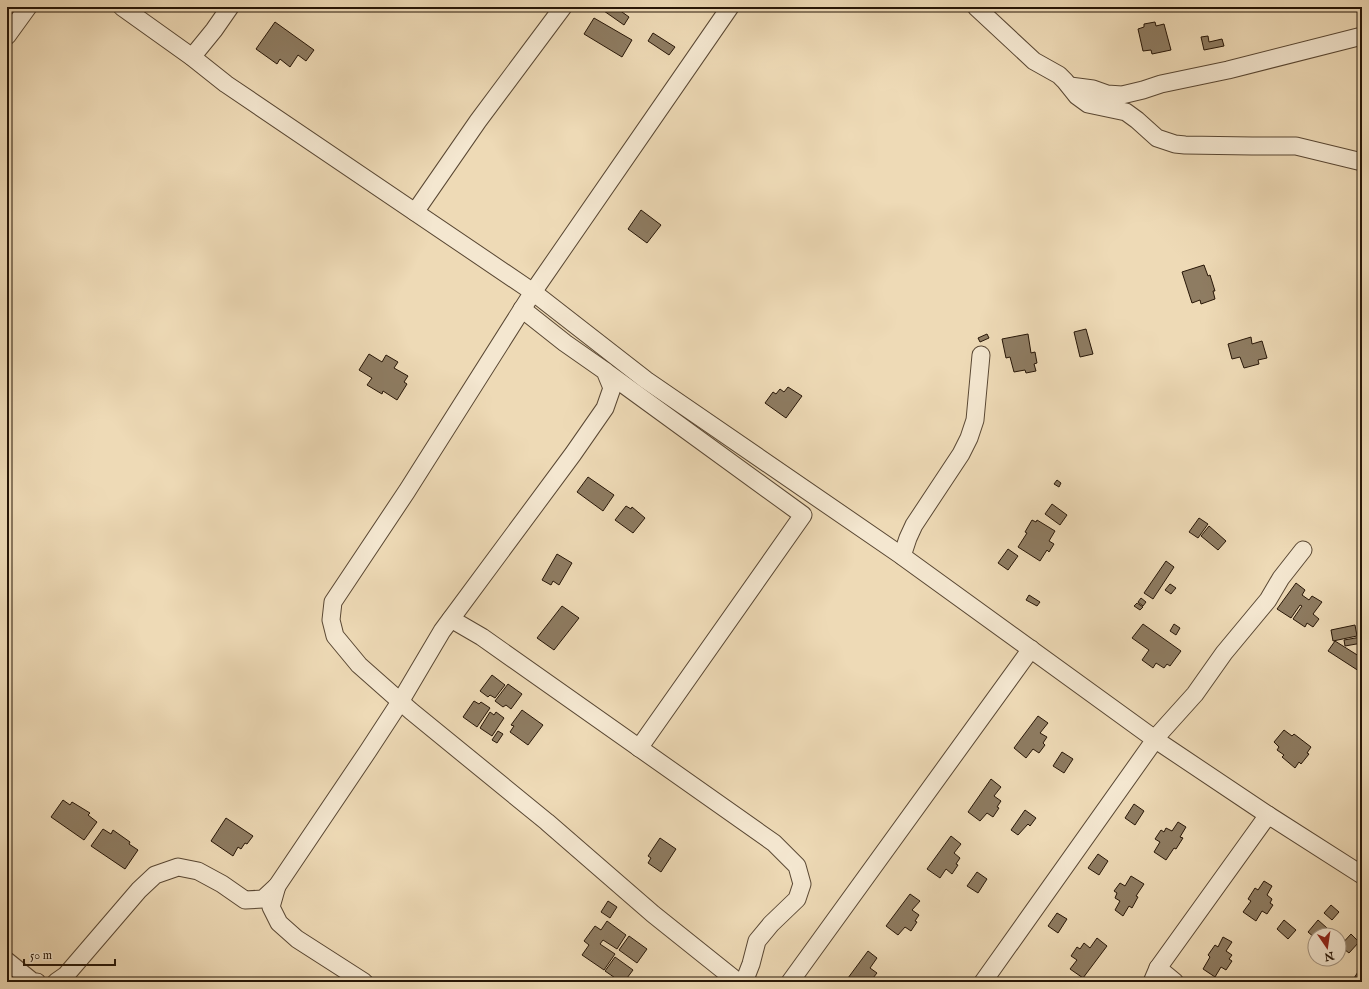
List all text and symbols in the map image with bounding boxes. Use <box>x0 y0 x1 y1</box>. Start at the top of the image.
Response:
north arrow <box>1307 927 1347 967</box>
scale bar <box>24 941 115 967</box>
text: 50 m <box>30 948 52 963</box>
text: N <box>1322 948 1336 964</box>

